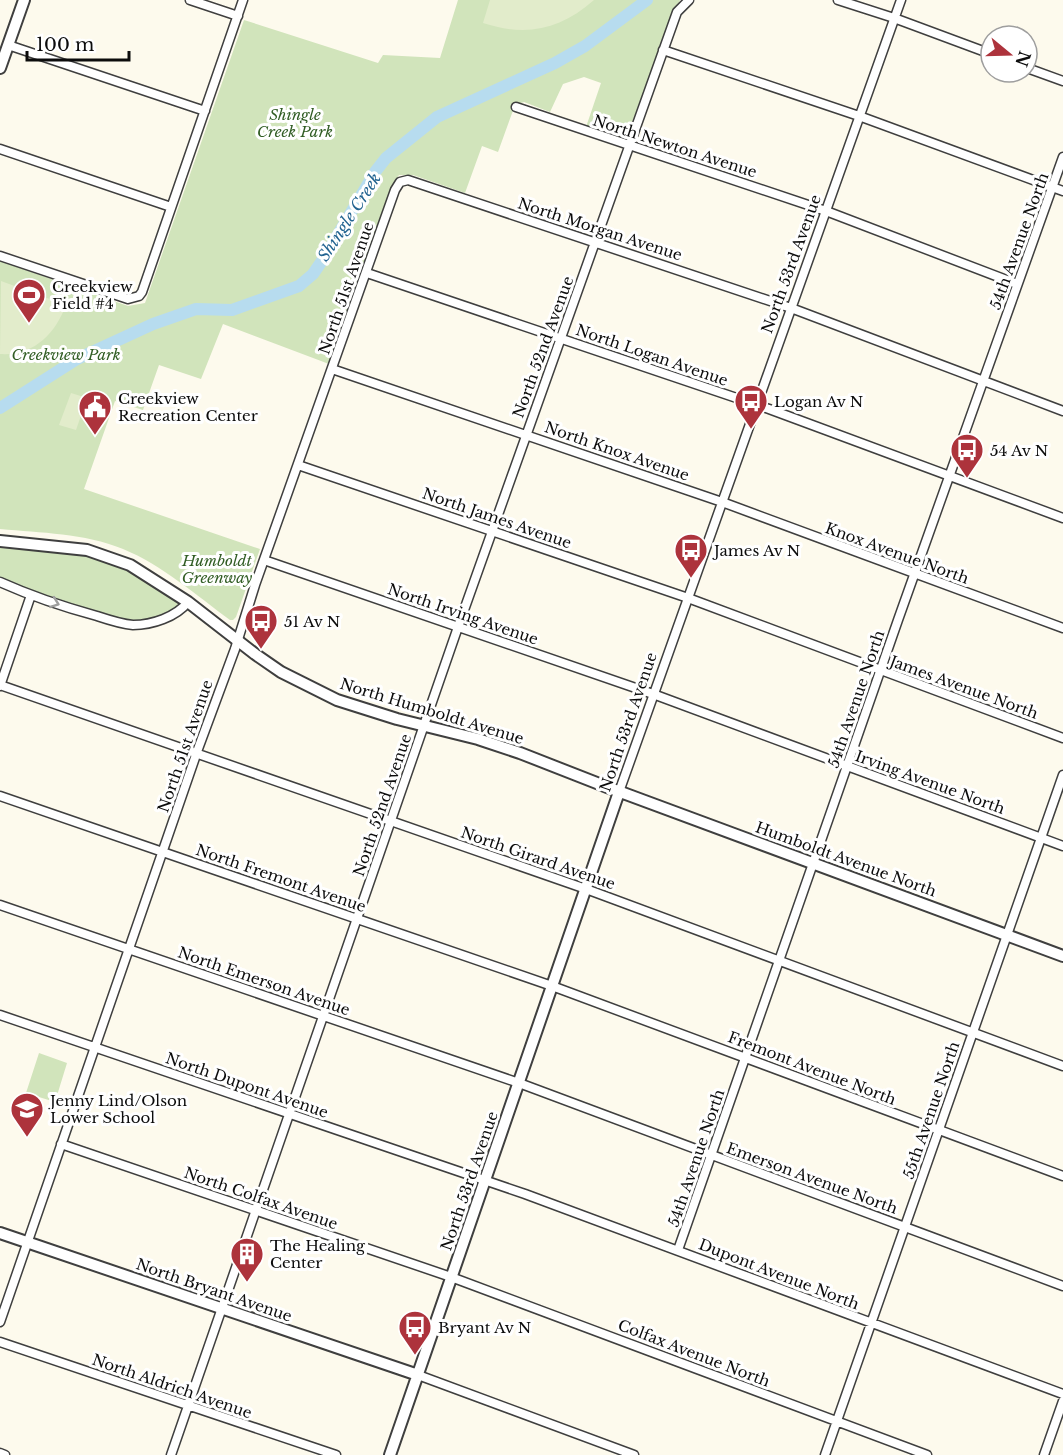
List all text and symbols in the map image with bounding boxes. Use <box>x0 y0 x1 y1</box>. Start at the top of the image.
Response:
scale bar <box>27 24 129 62</box>
north arrow <box>979 24 1039 84</box>
text: 100 m <box>36 34 94 56</box>
text: N <box>1011 49 1035 69</box>
park label: Shingle Creek Park <box>257 105 333 141</box>
street label: North Newton Avenue <box>591 111 759 181</box>
water label: Shingle Creek <box>313 169 385 265</box>
street label: 54th Avenue North <box>985 170 1053 312</box>
street label: North 53rd Avenue <box>757 192 825 336</box>
street label: North Morgan Avenue <box>515 193 685 265</box>
street label: North 51st Avenue <box>314 219 378 357</box>
street label: North 52nd Avenue <box>509 274 577 420</box>
sports icon: Creekview Field #4 <box>11 277 47 324</box>
place label: Creekview Field #4 <box>52 277 133 313</box>
street label: North Logan Avenue <box>574 320 730 390</box>
park label: Creekview Park <box>11 345 121 364</box>
bus stop icon: Logan Av N <box>733 383 769 430</box>
public building icon: Creekview Recreation Center <box>77 389 113 436</box>
place label: Creekview Recreation Center <box>118 389 259 425</box>
place label: Logan Av N <box>774 392 863 411</box>
street label: North Knox Avenue <box>542 417 692 485</box>
bus stop icon: 54 Av N <box>949 432 985 479</box>
place label: 54 Av N <box>990 441 1048 460</box>
street label: North James Avenue <box>420 484 574 552</box>
street label: Knox Avenue North <box>823 518 971 588</box>
bus stop icon: James Av N <box>673 532 709 579</box>
place label: James Av N <box>712 541 800 560</box>
park label: Humboldt Greenway <box>181 551 253 587</box>
street label: North Irving Avenue <box>385 579 541 649</box>
one-way arrow <box>49 596 59 609</box>
bus stop icon: 51 Av N <box>243 603 279 650</box>
place label: 51 Av N <box>284 612 340 631</box>
street label: 54th Avenue North <box>824 628 888 770</box>
street label: North 53rd Avenue <box>595 650 661 794</box>
street label: James Avenue North <box>885 651 1041 723</box>
street label: North Humboldt Avenue <box>338 674 526 748</box>
street label: North 51st Avenue <box>153 677 217 815</box>
street label: North 52nd Avenue <box>349 731 415 879</box>
street label: Irving Avenue North <box>853 746 1007 818</box>
street label: Humboldt Avenue North <box>753 817 939 901</box>
street label: North Girard Avenue <box>458 823 618 893</box>
street label: North Fremont Avenue <box>193 840 369 916</box>
street label: North Emerson Avenue <box>175 943 353 1019</box>
street label: Fremont Avenue North <box>725 1027 899 1109</box>
street label: 55th Avenue North <box>899 1039 963 1181</box>
street label: North Dupont Avenue <box>163 1048 331 1122</box>
street label: 54th Avenue North <box>664 1087 728 1229</box>
school or university icon: Jenny Lind/Olson Lower School <box>9 1091 45 1138</box>
place label: Jenny Lind/Olson Lower School <box>48 1091 187 1127</box>
street label: North 53rd Avenue <box>436 1109 502 1253</box>
street label: Emerson Avenue North <box>724 1138 900 1218</box>
street label: North Colfax Avenue <box>182 1163 340 1233</box>
street label: Dupont Avenue North <box>696 1235 862 1313</box>
building icon: The Healing Center <box>229 1236 265 1283</box>
place label: The Healing Center <box>270 1236 366 1272</box>
street label: North Bryant Avenue <box>134 1254 294 1326</box>
bus stop icon: Bryant Av N <box>397 1309 433 1356</box>
street label: Colfax Avenue North <box>615 1315 773 1391</box>
place label: Bryant Av N <box>438 1318 531 1337</box>
street label: North Aldrich Avenue <box>90 1350 254 1422</box>

